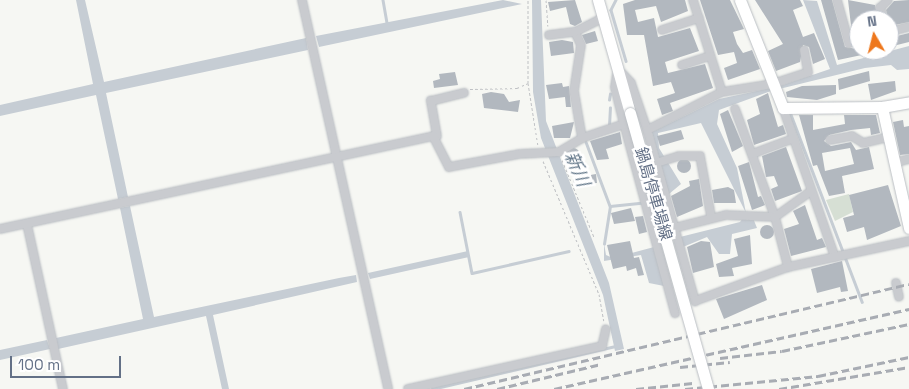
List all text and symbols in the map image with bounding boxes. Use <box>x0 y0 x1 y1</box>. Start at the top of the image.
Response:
north arrow <box>849 10 899 60</box>
text: N <box>866 12 878 31</box>
street label: 鍋島停車場線 <box>631 145 675 243</box>
water label: 新川 <box>560 148 594 190</box>
scale bar <box>12 346 124 378</box>
text: 100 m <box>18 355 60 374</box>

